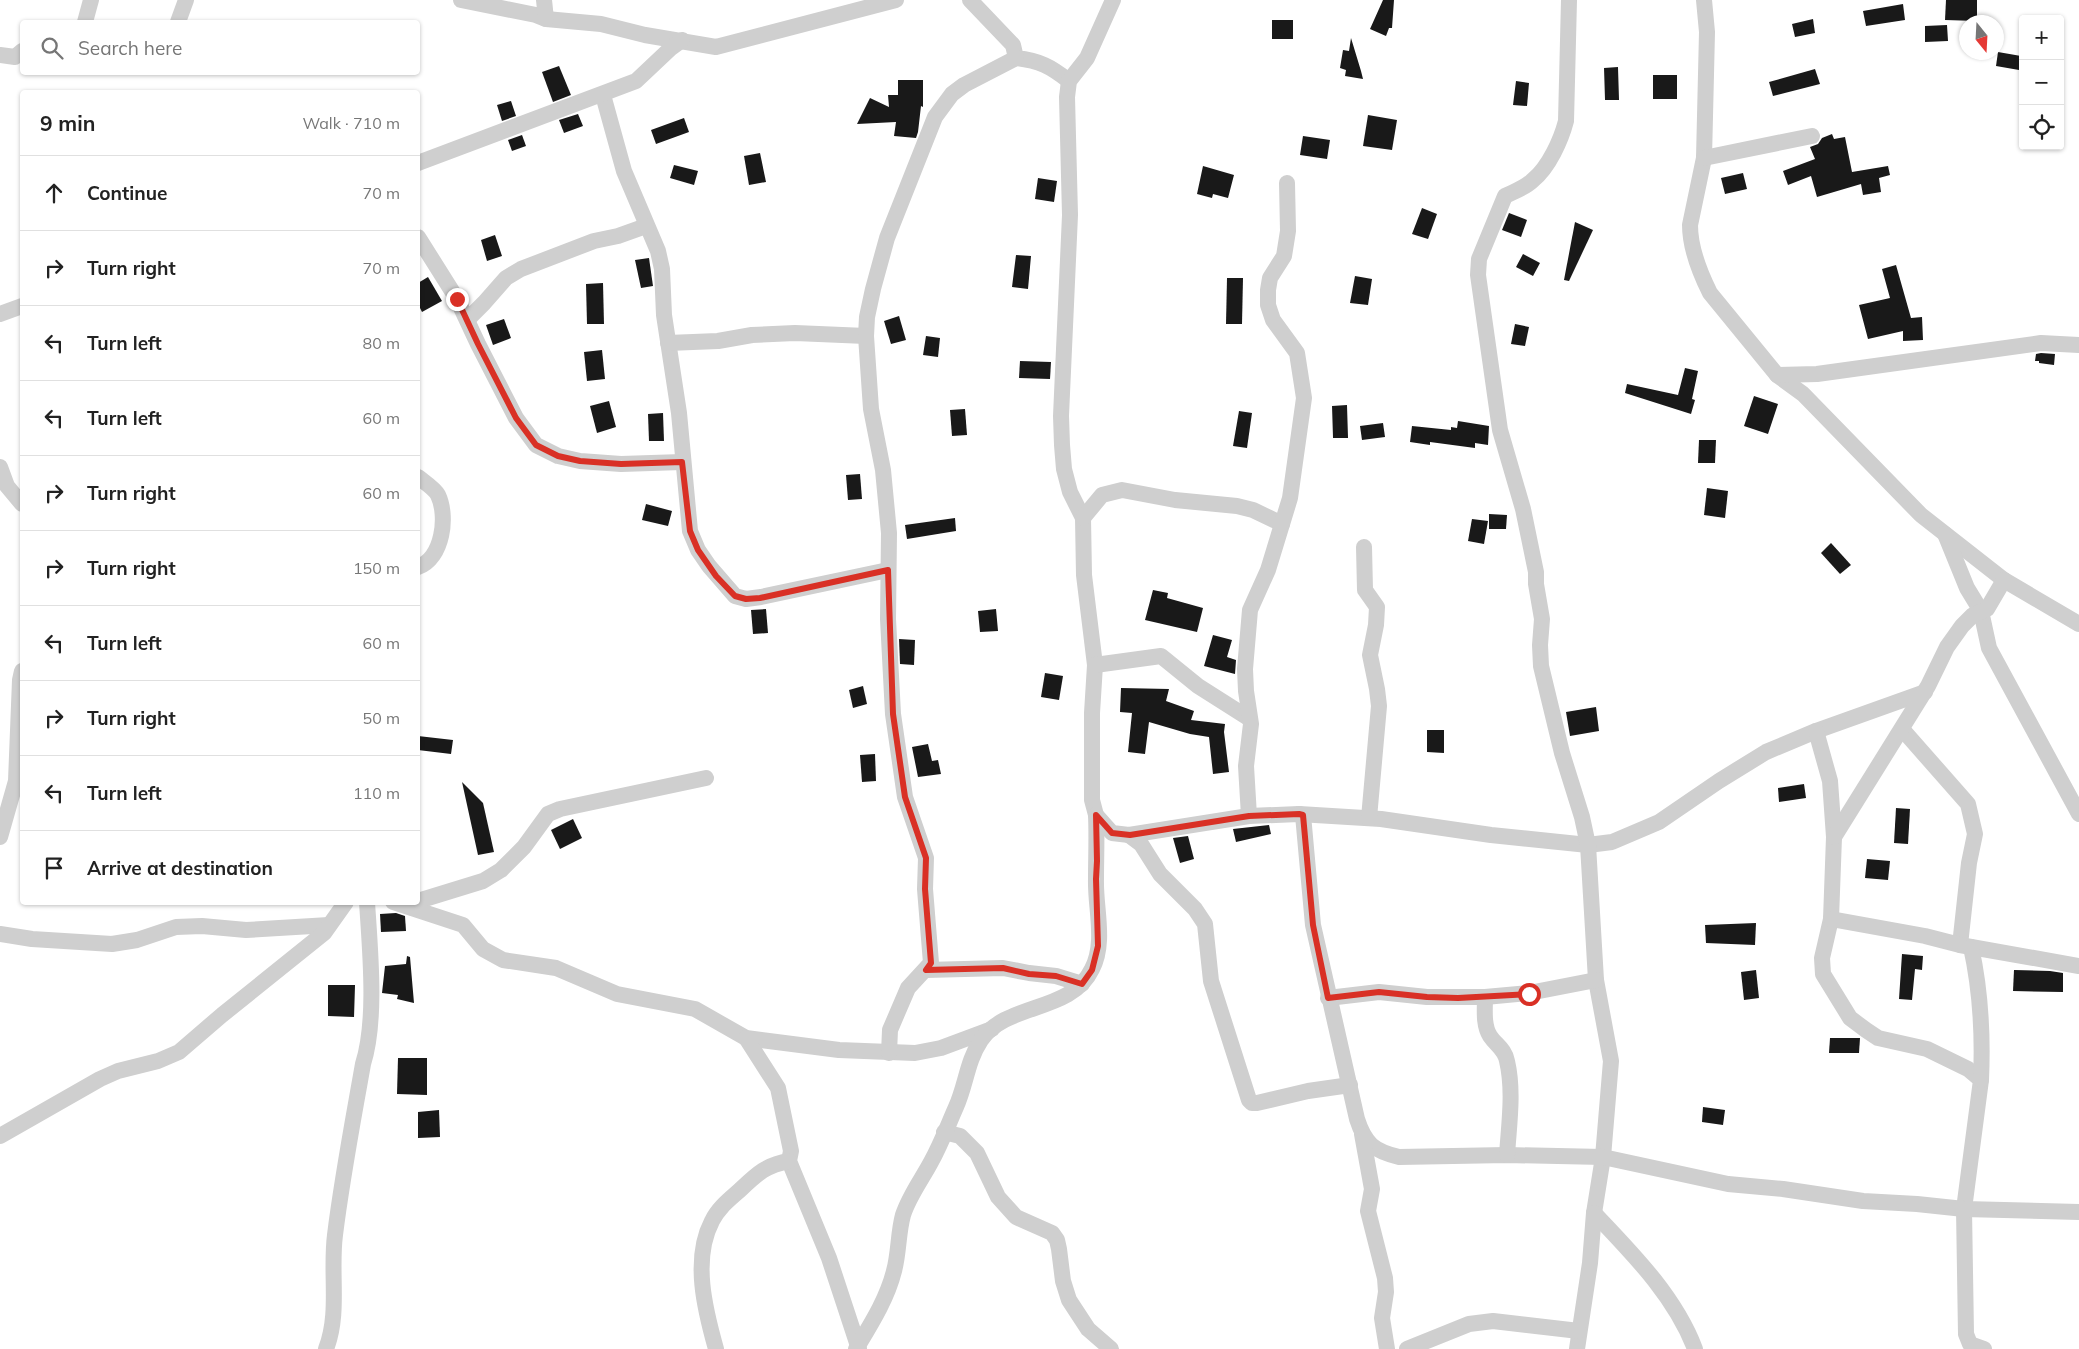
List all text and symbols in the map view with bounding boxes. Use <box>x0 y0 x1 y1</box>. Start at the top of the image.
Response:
north arrow <box>1959 15 2004 60</box>
map controls <box>2019 15 2064 150</box>
button: + <box>2019 15 2064 60</box>
search box <box>20 20 420 75</box>
icon: search <box>38 34 66 62</box>
text: Search here <box>78 36 182 60</box>
button: − <box>2019 60 2064 105</box>
button: locate <box>2019 105 2064 150</box>
text: 9 min <box>40 110 95 136</box>
text: Walk · 710 m <box>302 113 400 133</box>
icon: ahead <box>40 179 68 207</box>
text: Continue <box>87 181 167 205</box>
text: 70 m <box>363 183 400 203</box>
icon: right <box>40 254 68 282</box>
text: Turn right <box>87 256 176 280</box>
text: 70 m <box>363 258 400 278</box>
route end <box>446 288 469 311</box>
icon: left <box>40 329 68 357</box>
text: Turn left <box>87 331 162 355</box>
text: 80 m <box>363 333 400 353</box>
icon: left <box>40 404 68 432</box>
text: Turn left <box>87 406 162 430</box>
text: 60 m <box>363 408 400 428</box>
icon: right <box>40 479 68 507</box>
text: Turn right <box>87 481 176 505</box>
text: 60 m <box>363 483 400 503</box>
icon: right <box>40 554 68 582</box>
text: Turn right <box>87 556 176 580</box>
text: 150 m <box>353 558 400 578</box>
icon: left <box>40 629 68 657</box>
text: Turn left <box>87 631 162 655</box>
text: 60 m <box>363 633 400 653</box>
icon: right <box>40 704 68 732</box>
text: Turn right <box>87 706 176 730</box>
text: 50 m <box>363 708 400 728</box>
icon: left <box>40 779 68 807</box>
text: Turn left <box>87 781 162 805</box>
text: 110 m <box>353 783 400 803</box>
icon: arrive <box>40 854 68 882</box>
text: Arrive at destination <box>87 856 273 880</box>
route start <box>1518 983 1541 1006</box>

